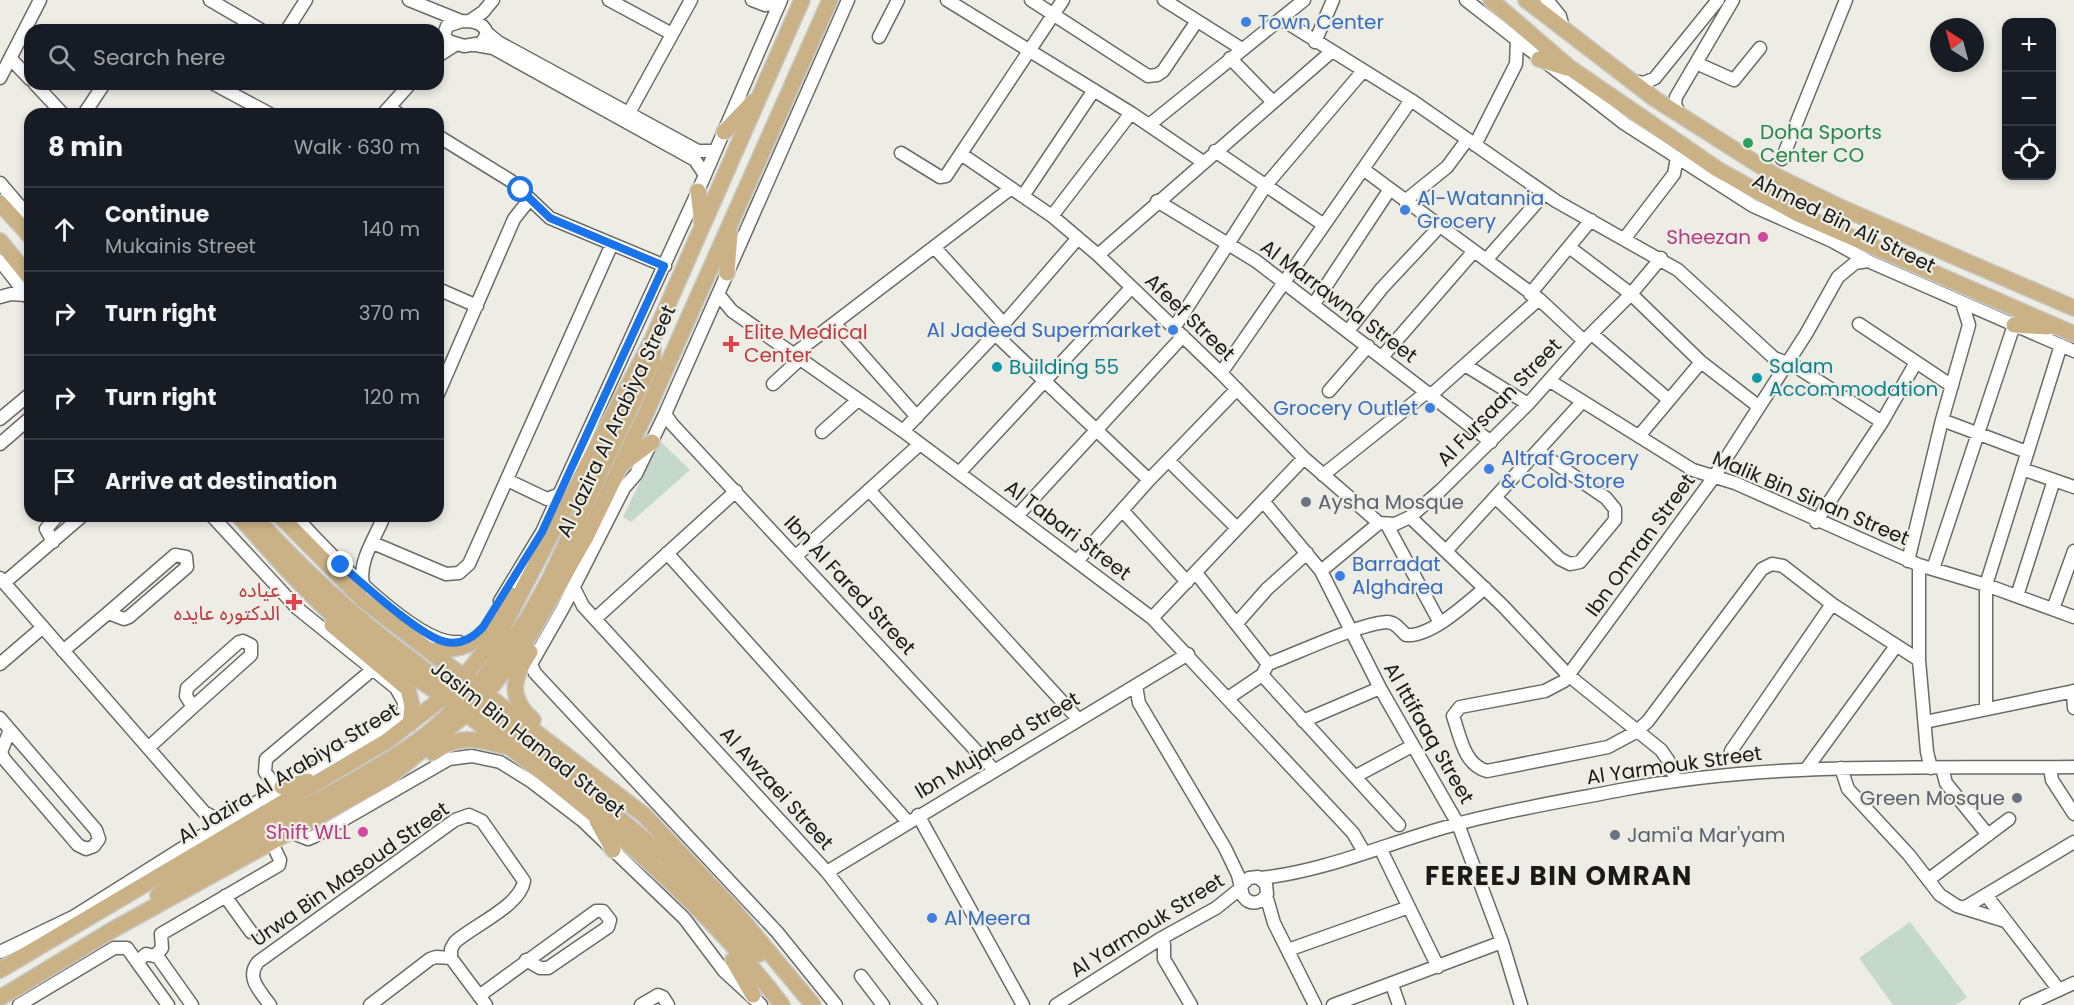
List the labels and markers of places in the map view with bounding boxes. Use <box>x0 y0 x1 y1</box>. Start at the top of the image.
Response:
place label: Town Center <box>1258 8 1384 36</box>
marker: Town Center <box>1239 15 1253 29</box>
place label: Doha Sports Center CO <box>1760 118 1882 169</box>
marker: Doha Sports Center CO <box>1741 136 1755 150</box>
place label: Al-Watannia Grocery <box>1417 184 1544 235</box>
marker: Al-Watannia Grocery <box>1398 203 1412 217</box>
place label: Sheezan <box>1666 223 1751 251</box>
marker: Sheezan <box>1756 230 1770 244</box>
place label: Al Jadeed Supermarket <box>926 316 1161 344</box>
place label: Elite Medical Center <box>744 318 868 369</box>
marker: Al Jadeed Supermarket <box>1166 323 1180 337</box>
marker: Elite Medical Center <box>722 335 740 353</box>
place label: Salam Accommodation <box>1769 352 1938 403</box>
place label: Building 55 <box>1009 353 1119 381</box>
marker: Building 55 <box>990 360 1004 374</box>
marker: Salam Accommodation <box>1750 371 1764 385</box>
place label: Grocery Outlet <box>1273 394 1418 422</box>
marker: Grocery Outlet <box>1423 401 1437 415</box>
place label: Altraf Grocery & Cold Store <box>1501 444 1639 495</box>
marker: Altraf Grocery & Cold Store <box>1482 462 1496 476</box>
place label: Aysha Mosque <box>1318 488 1464 516</box>
marker: Aysha Mosque <box>1299 495 1313 509</box>
place label: Barradat Algharea <box>1352 550 1444 601</box>
marker: Barradat Algharea <box>1333 569 1347 583</box>
place label: عياده الدكتوره عايده <box>174 576 280 627</box>
marker: عياده الدكتوره عايده <box>285 593 303 611</box>
place label: Green Mosque <box>1860 784 2005 812</box>
marker: Green Mosque <box>2010 791 2024 805</box>
place label: Shift WLL <box>266 818 351 846</box>
place label: Jami'a Mar'yam <box>1627 821 1785 849</box>
marker: Shift WLL <box>356 825 370 839</box>
marker: Jami'a Mar'yam <box>1608 828 1622 842</box>
place label: Al Meera <box>944 904 1031 932</box>
marker: Al Meera <box>925 911 939 925</box>

